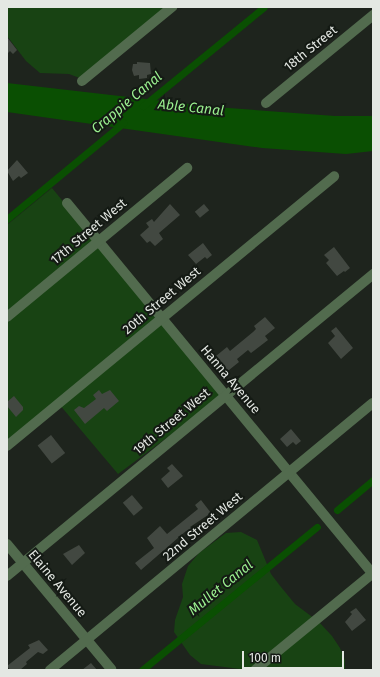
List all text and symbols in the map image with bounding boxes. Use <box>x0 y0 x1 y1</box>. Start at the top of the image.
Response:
street label: 18th Street <box>281 23 341 75</box>
water label: Crappie Canal <box>88 69 166 137</box>
water label: Able Canal <box>157 96 225 120</box>
street label: 17th Street West <box>48 196 130 268</box>
street label: 20th Street West <box>120 264 204 338</box>
street label: Hanna Avenue <box>197 343 263 417</box>
street label: 19th Street West <box>130 385 214 459</box>
street label: 22nd Street West <box>160 489 246 565</box>
street label: Elaine Avenue <box>24 547 90 621</box>
water label: Mullet Canal <box>185 557 257 619</box>
scale bar <box>244 643 346 669</box>
text: 100 m <box>249 651 281 665</box>

